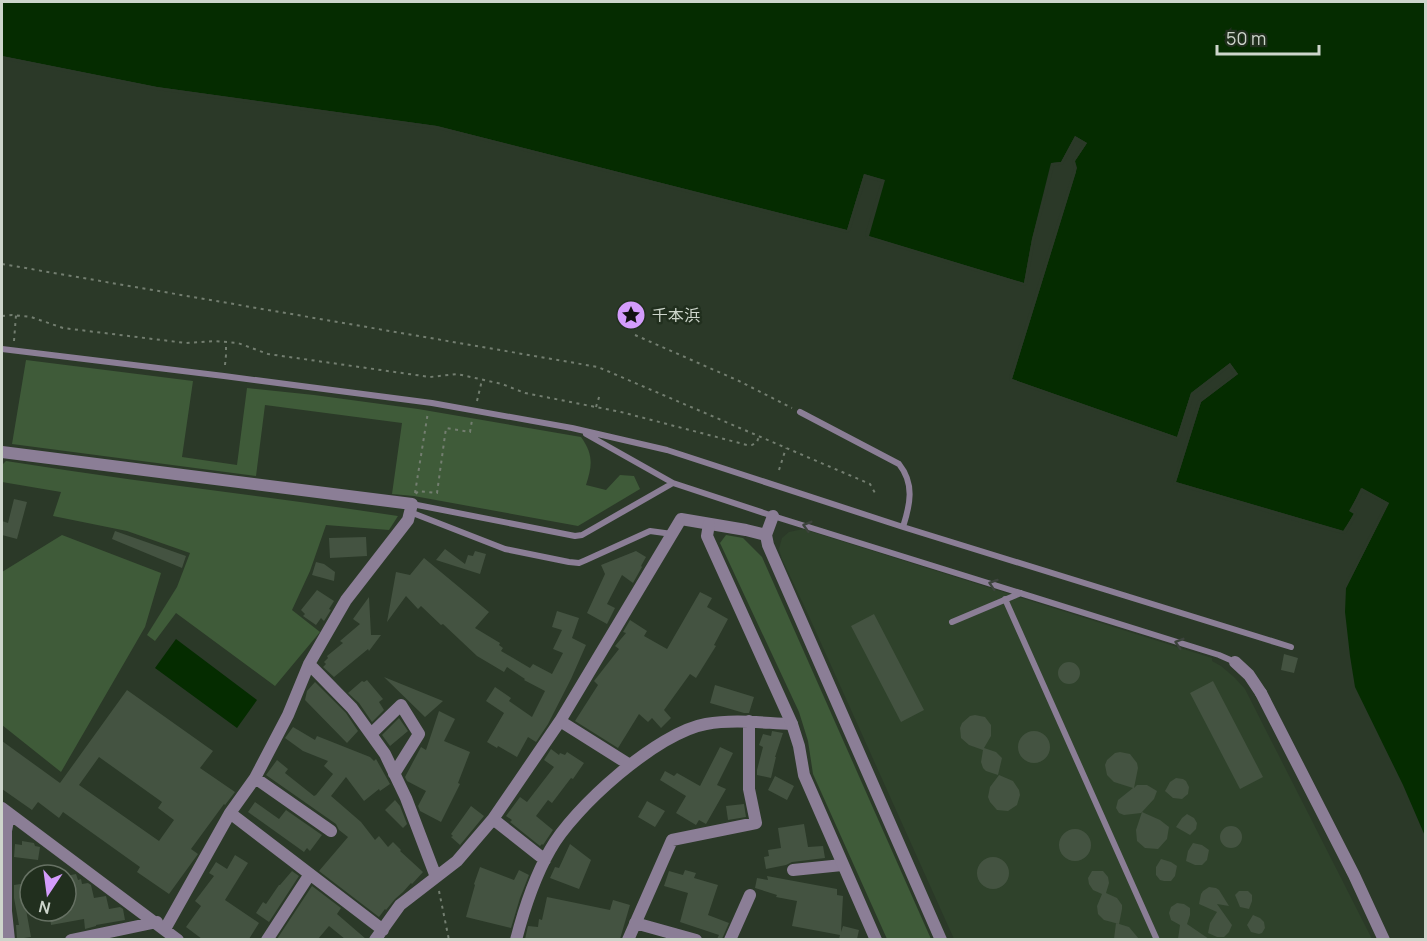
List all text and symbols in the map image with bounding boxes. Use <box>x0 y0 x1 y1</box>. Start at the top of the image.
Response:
scale bar <box>1217 18 1319 56</box>
text: 50 m <box>1226 26 1266 50</box>
place icon: 千本浜 <box>615 299 647 331</box>
place label: 千本浜 <box>652 304 700 326</box>
one-way arrow <box>802 521 813 533</box>
one-way arrow <box>988 579 999 592</box>
one-way arrow <box>1174 638 1185 650</box>
north arrow <box>18 863 78 923</box>
text: N <box>37 896 53 920</box>

